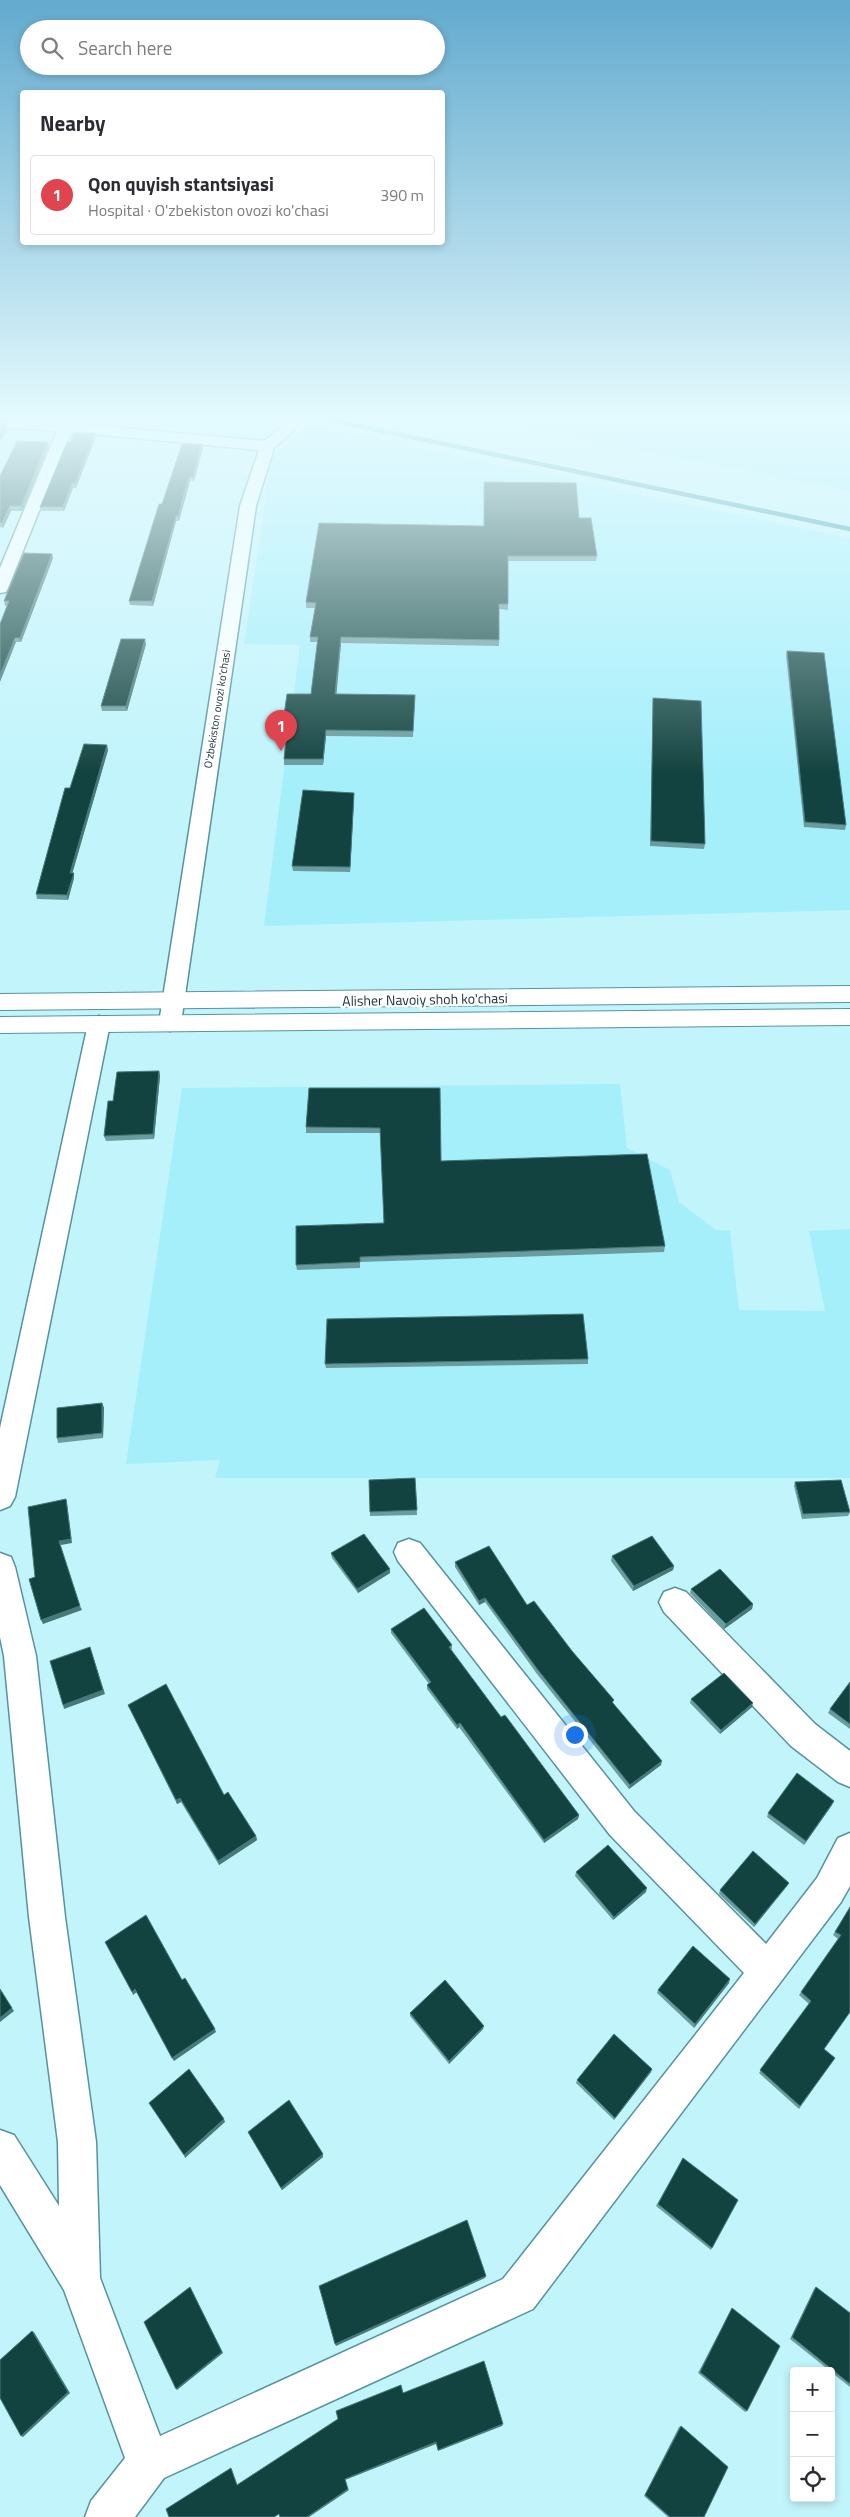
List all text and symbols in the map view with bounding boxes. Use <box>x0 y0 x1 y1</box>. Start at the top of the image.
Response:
search box <box>20 20 445 75</box>
text: Search here <box>78 33 172 62</box>
icon: search <box>38 34 66 62</box>
text: Nearby <box>40 107 105 139</box>
text: Qon quyish stantsiyasi <box>88 169 274 198</box>
text: 1 <box>53 183 61 207</box>
text: 390 m <box>380 183 424 207</box>
text: Hospital · O'zbekiston ovozi ko'chasi <box>88 198 329 222</box>
street label: O'zbekiston ovozi ko'chasi <box>200 649 234 769</box>
pin: 1 <box>265 710 297 751</box>
street label: Alisher Navoiy shoh ko'chasi <box>342 987 508 1011</box>
your location <box>562 1722 588 1748</box>
map controls <box>790 2367 835 2502</box>
button: + <box>790 2367 835 2412</box>
button: − <box>790 2412 835 2457</box>
button: locate <box>790 2457 835 2502</box>

